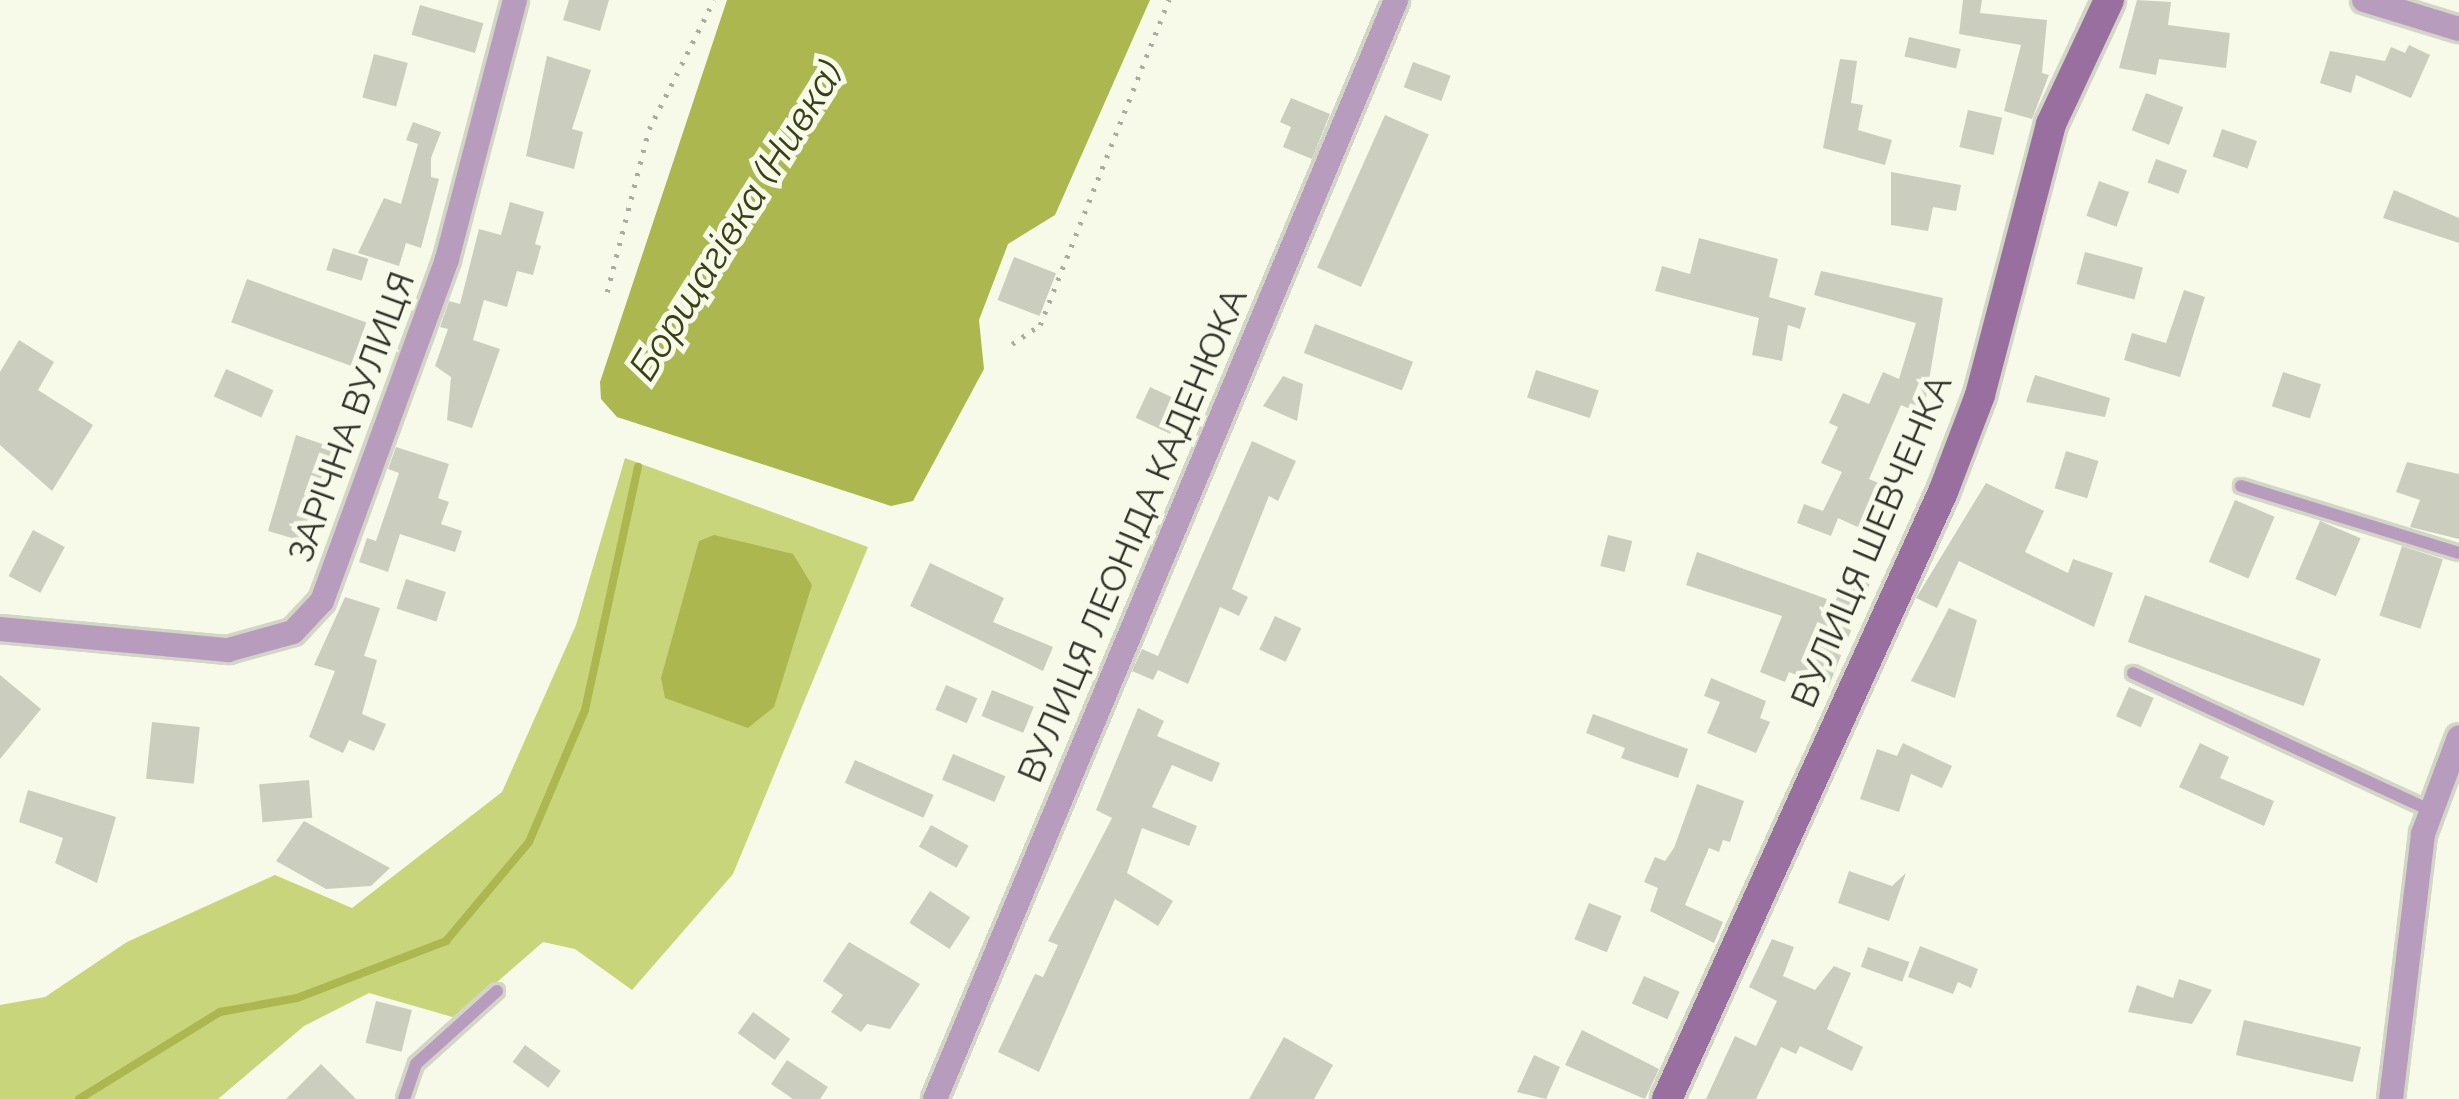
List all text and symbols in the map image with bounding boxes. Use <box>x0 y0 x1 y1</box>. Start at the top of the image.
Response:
water label: Борщагівка (Нивка) <box>619 52 853 388</box>
street label: ЗАРІЧНА ВУЛИЦЯ <box>278 265 424 569</box>
street label: ВУЛИЦЯ ЛЕОНІДА КАДЕНЮКА <box>1008 281 1256 789</box>
street label: ВУЛИЦЯ ШЕВЧЕНКА <box>1781 368 1961 714</box>

